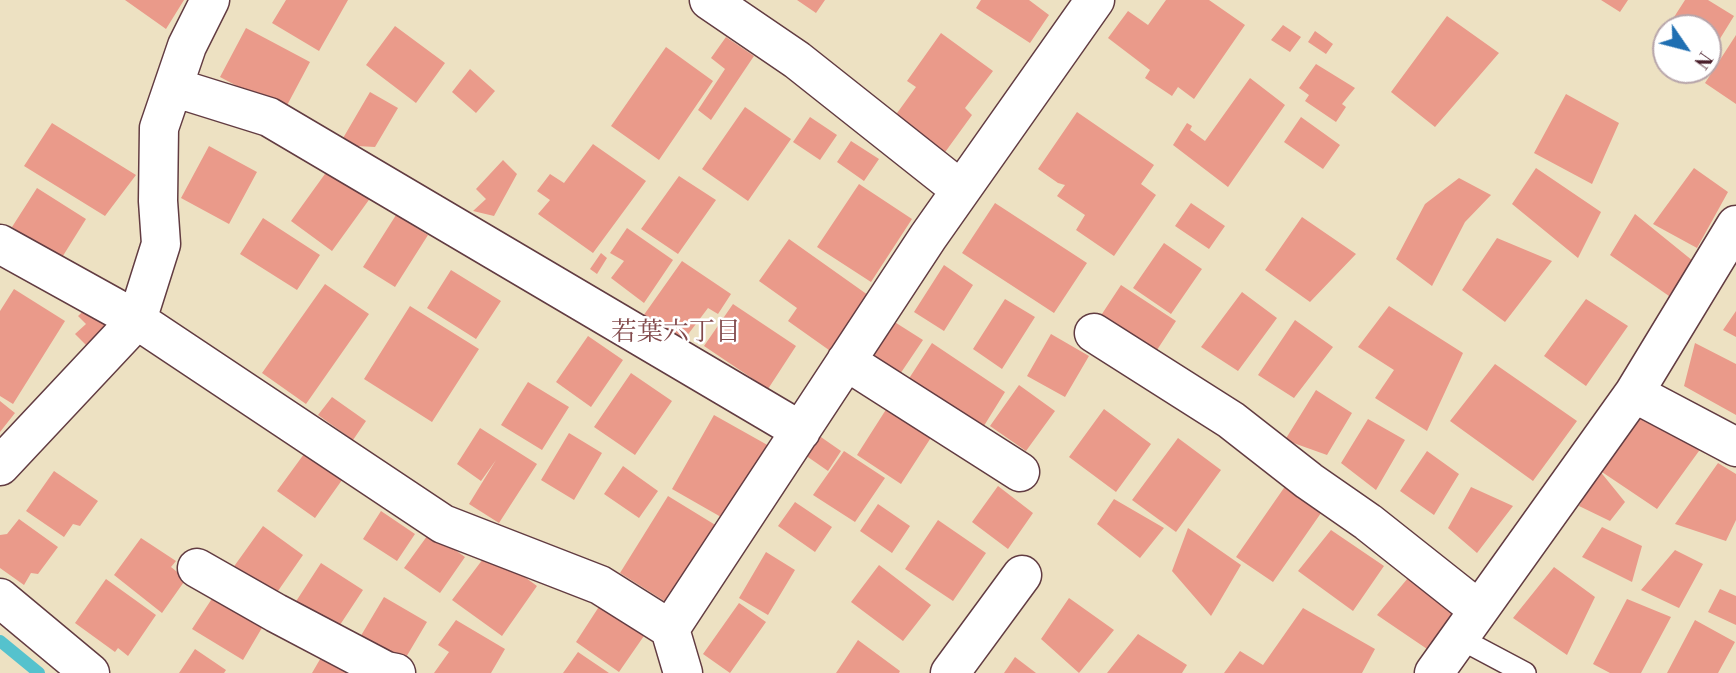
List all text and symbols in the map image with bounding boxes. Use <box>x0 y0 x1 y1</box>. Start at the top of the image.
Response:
north arrow <box>1652 14 1722 84</box>
text: N <box>1688 47 1717 73</box>
district label: 若葉六丁目 <box>611 318 741 350</box>

